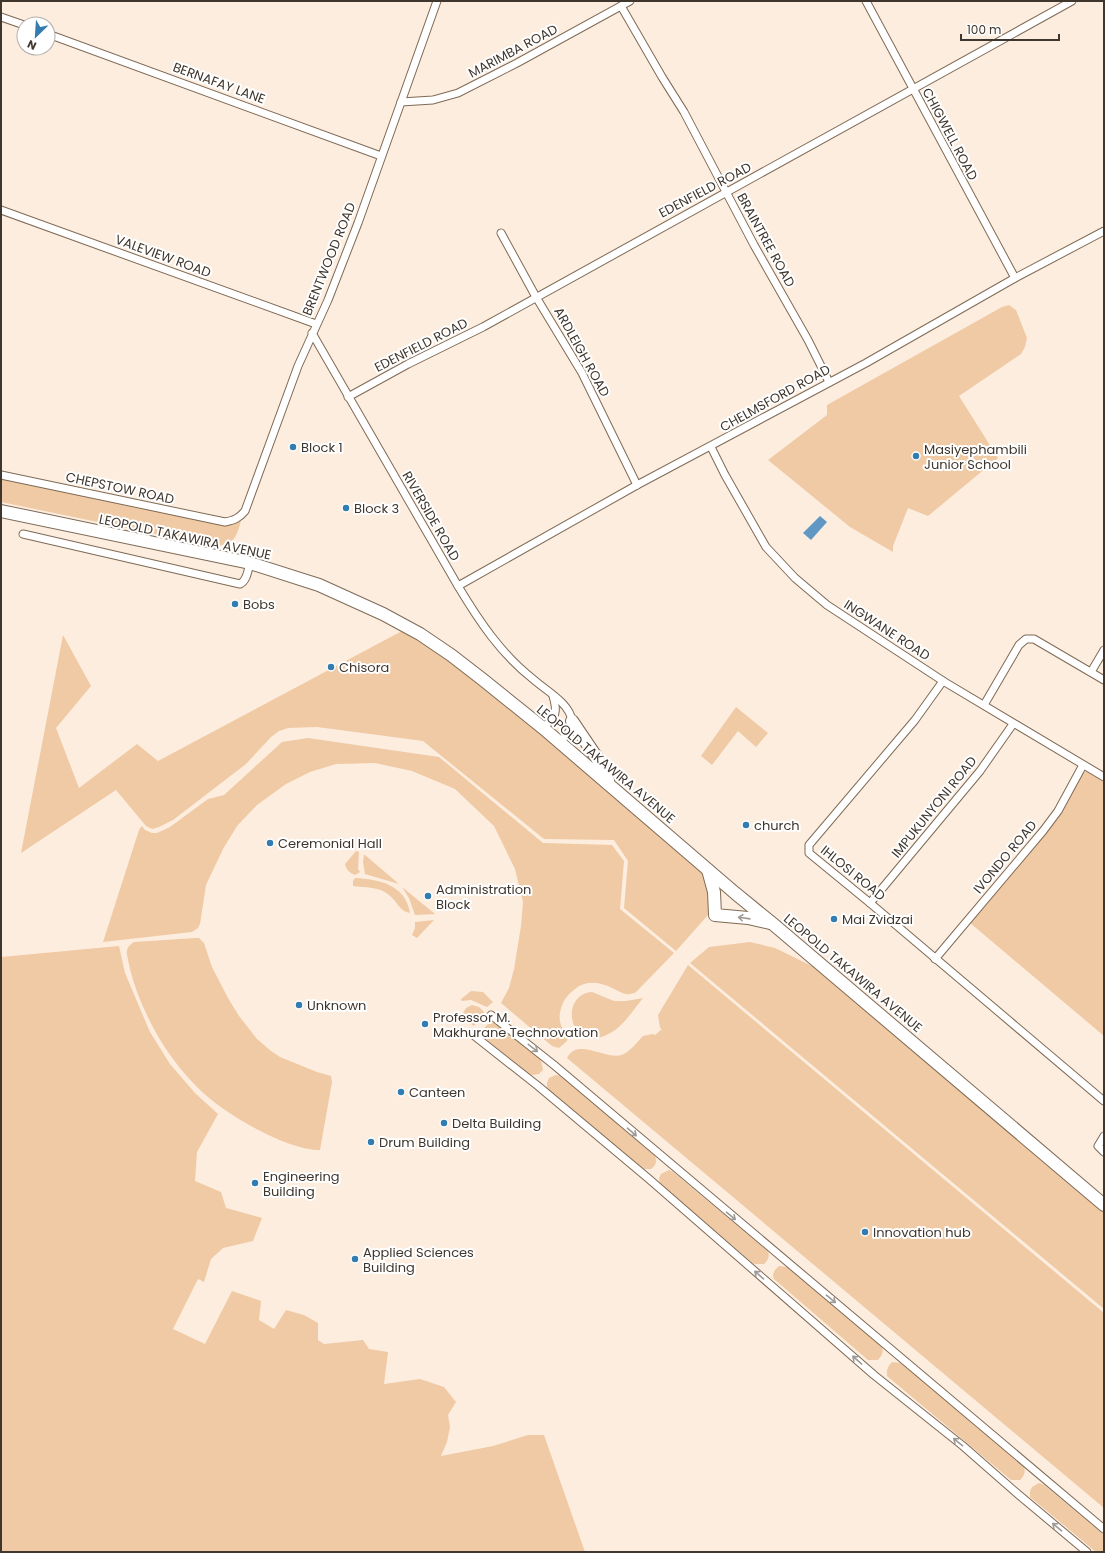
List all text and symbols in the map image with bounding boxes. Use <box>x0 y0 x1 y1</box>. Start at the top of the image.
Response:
north arrow <box>16 16 56 56</box>
scale bar <box>961 16 1059 42</box>
street label: MARIMBA ROAD <box>465 19 561 83</box>
text: 100 m <box>967 21 1001 38</box>
text: N <box>25 36 39 54</box>
street label: BERNAFAY LANE <box>170 57 268 109</box>
street label: CHIGWELL ROAD <box>918 84 982 184</box>
street label: EDENFIELD ROAD <box>655 158 755 222</box>
street label: BRAINTREE ROAD <box>732 190 800 290</box>
street label: BRENTWOOD ROAD <box>298 200 360 318</box>
street label: VALEVIEW ROAD <box>112 230 214 282</box>
street label: ARDLEIGH ROAD <box>549 304 615 400</box>
street label: EDENFIELD ROAD <box>371 313 471 377</box>
street label: CHELMSFORD ROAD <box>716 360 834 436</box>
place label: Block 1 <box>301 438 343 457</box>
place label: Masiyephambili Junior School <box>924 440 1027 474</box>
marker: Block 1 <box>288 442 298 452</box>
marker: Masiyephambili Junior School <box>911 451 921 461</box>
street label: CHEPSTOW ROAD <box>64 467 176 509</box>
street label: RIVERSIDE ROAD <box>398 468 464 564</box>
place label: Block 3 <box>354 499 399 518</box>
marker: Block 3 <box>341 503 351 513</box>
street label: LEOPOLD TAKAWIRA AVENUE <box>97 509 273 565</box>
place label: Bobs <box>243 595 275 614</box>
street label: INGWANE ROAD <box>840 595 934 665</box>
marker: Bobs <box>230 599 240 609</box>
place label: Chisora <box>339 658 389 677</box>
marker: Chisora <box>326 662 336 672</box>
street label: LEOPOLD TAKAWIRA AVENUE <box>533 700 679 828</box>
street label: IMPUKUNYONI ROAD <box>887 752 981 862</box>
place label: church <box>754 816 800 835</box>
street label: IVONDO ROAD <box>969 816 1041 898</box>
marker: church <box>741 820 751 830</box>
place label: Ceremonial Hall <box>278 834 382 853</box>
marker: Ceremonial Hall <box>265 838 275 848</box>
street label: IHLOSI ROAD <box>817 841 889 905</box>
place label: Administration Block <box>436 880 531 914</box>
marker: Administration Block <box>423 891 433 901</box>
street label: LEOPOLD TAKAWIRA AVENUE <box>780 909 926 1037</box>
place label: Mai Zvidzai <box>842 910 913 929</box>
one-way arrow <box>738 914 751 922</box>
marker: Mai Zvidzai <box>829 914 839 924</box>
place label: Unknown <box>307 996 366 1015</box>
marker: Unknown <box>294 1000 304 1010</box>
place label: Professor M. Makhurane Technovation <box>433 1008 598 1042</box>
marker: Professor M. Makhurane Technovation <box>420 1019 430 1029</box>
one-way arrow <box>527 1044 538 1052</box>
place label: Canteen <box>409 1083 465 1102</box>
marker: Canteen <box>396 1087 406 1097</box>
place label: Delta Building <box>452 1114 541 1133</box>
marker: Delta Building <box>439 1118 449 1128</box>
one-way arrow <box>627 1127 637 1136</box>
place label: Drum Building <box>379 1133 470 1152</box>
marker: Drum Building <box>366 1137 376 1147</box>
place label: Engineering Building <box>263 1167 340 1201</box>
marker: Engineering Building <box>250 1178 260 1188</box>
one-way arrow <box>726 1211 737 1220</box>
place label: Innovation hub <box>873 1223 971 1242</box>
marker: Innovation hub <box>860 1227 870 1237</box>
place label: Applied Sciences Building <box>363 1243 474 1277</box>
marker: Applied Sciences Building <box>350 1254 360 1264</box>
one-way arrow <box>754 1271 765 1280</box>
one-way arrow <box>826 1294 836 1303</box>
one-way arrow <box>852 1356 863 1365</box>
one-way arrow <box>953 1438 964 1447</box>
one-way arrow <box>1051 1523 1062 1532</box>

